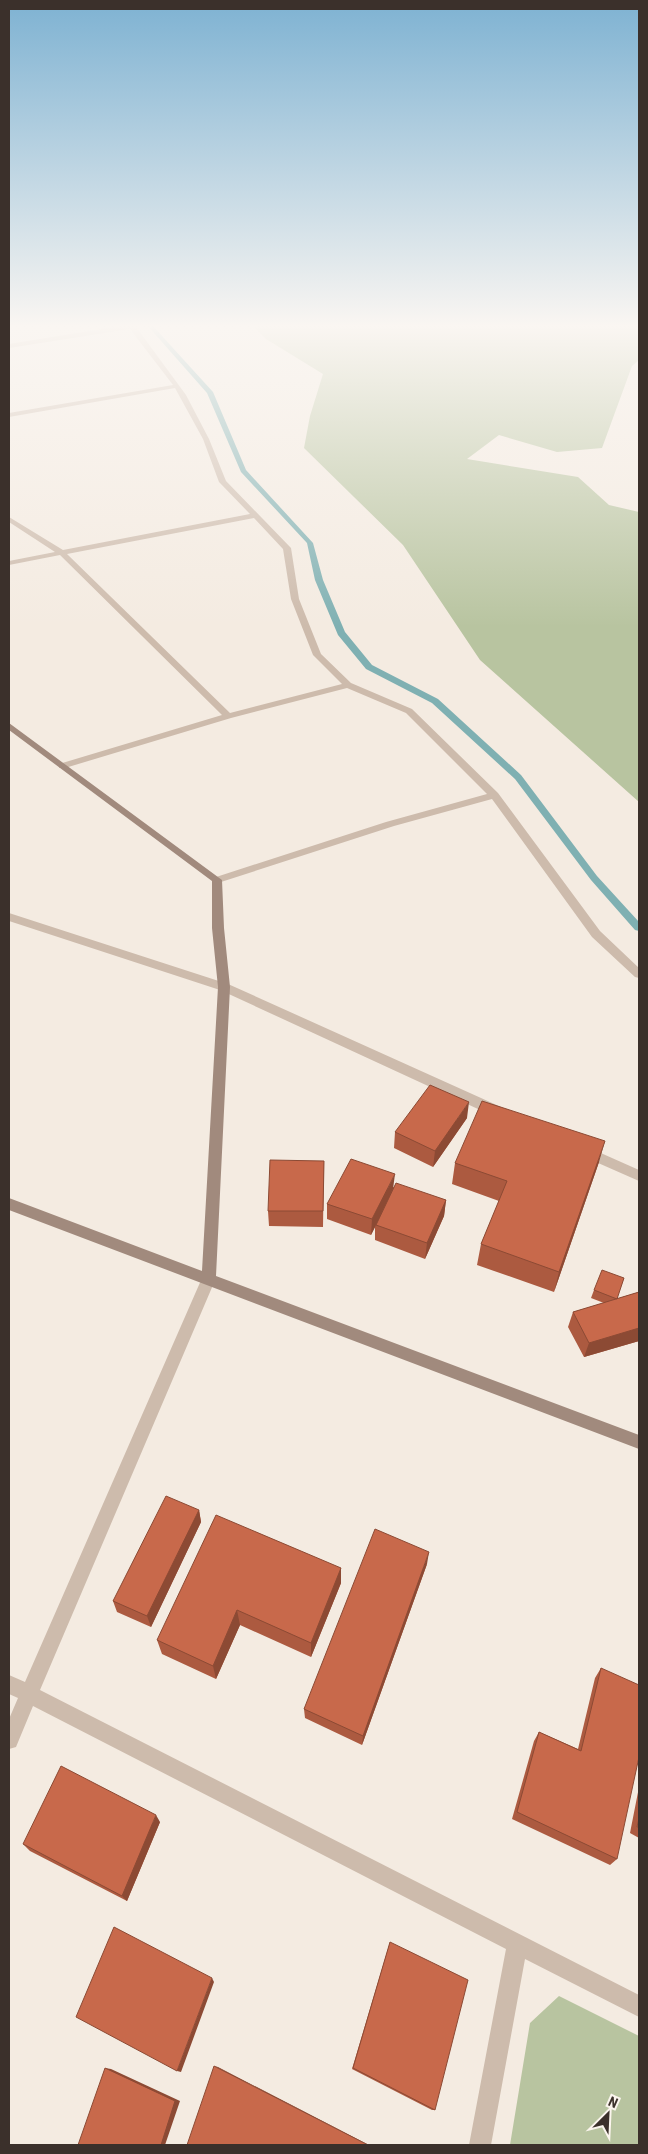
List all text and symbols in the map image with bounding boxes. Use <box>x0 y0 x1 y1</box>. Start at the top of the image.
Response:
north arrow <box>583 2089 633 2139</box>
text: N <box>606 2093 620 2111</box>

